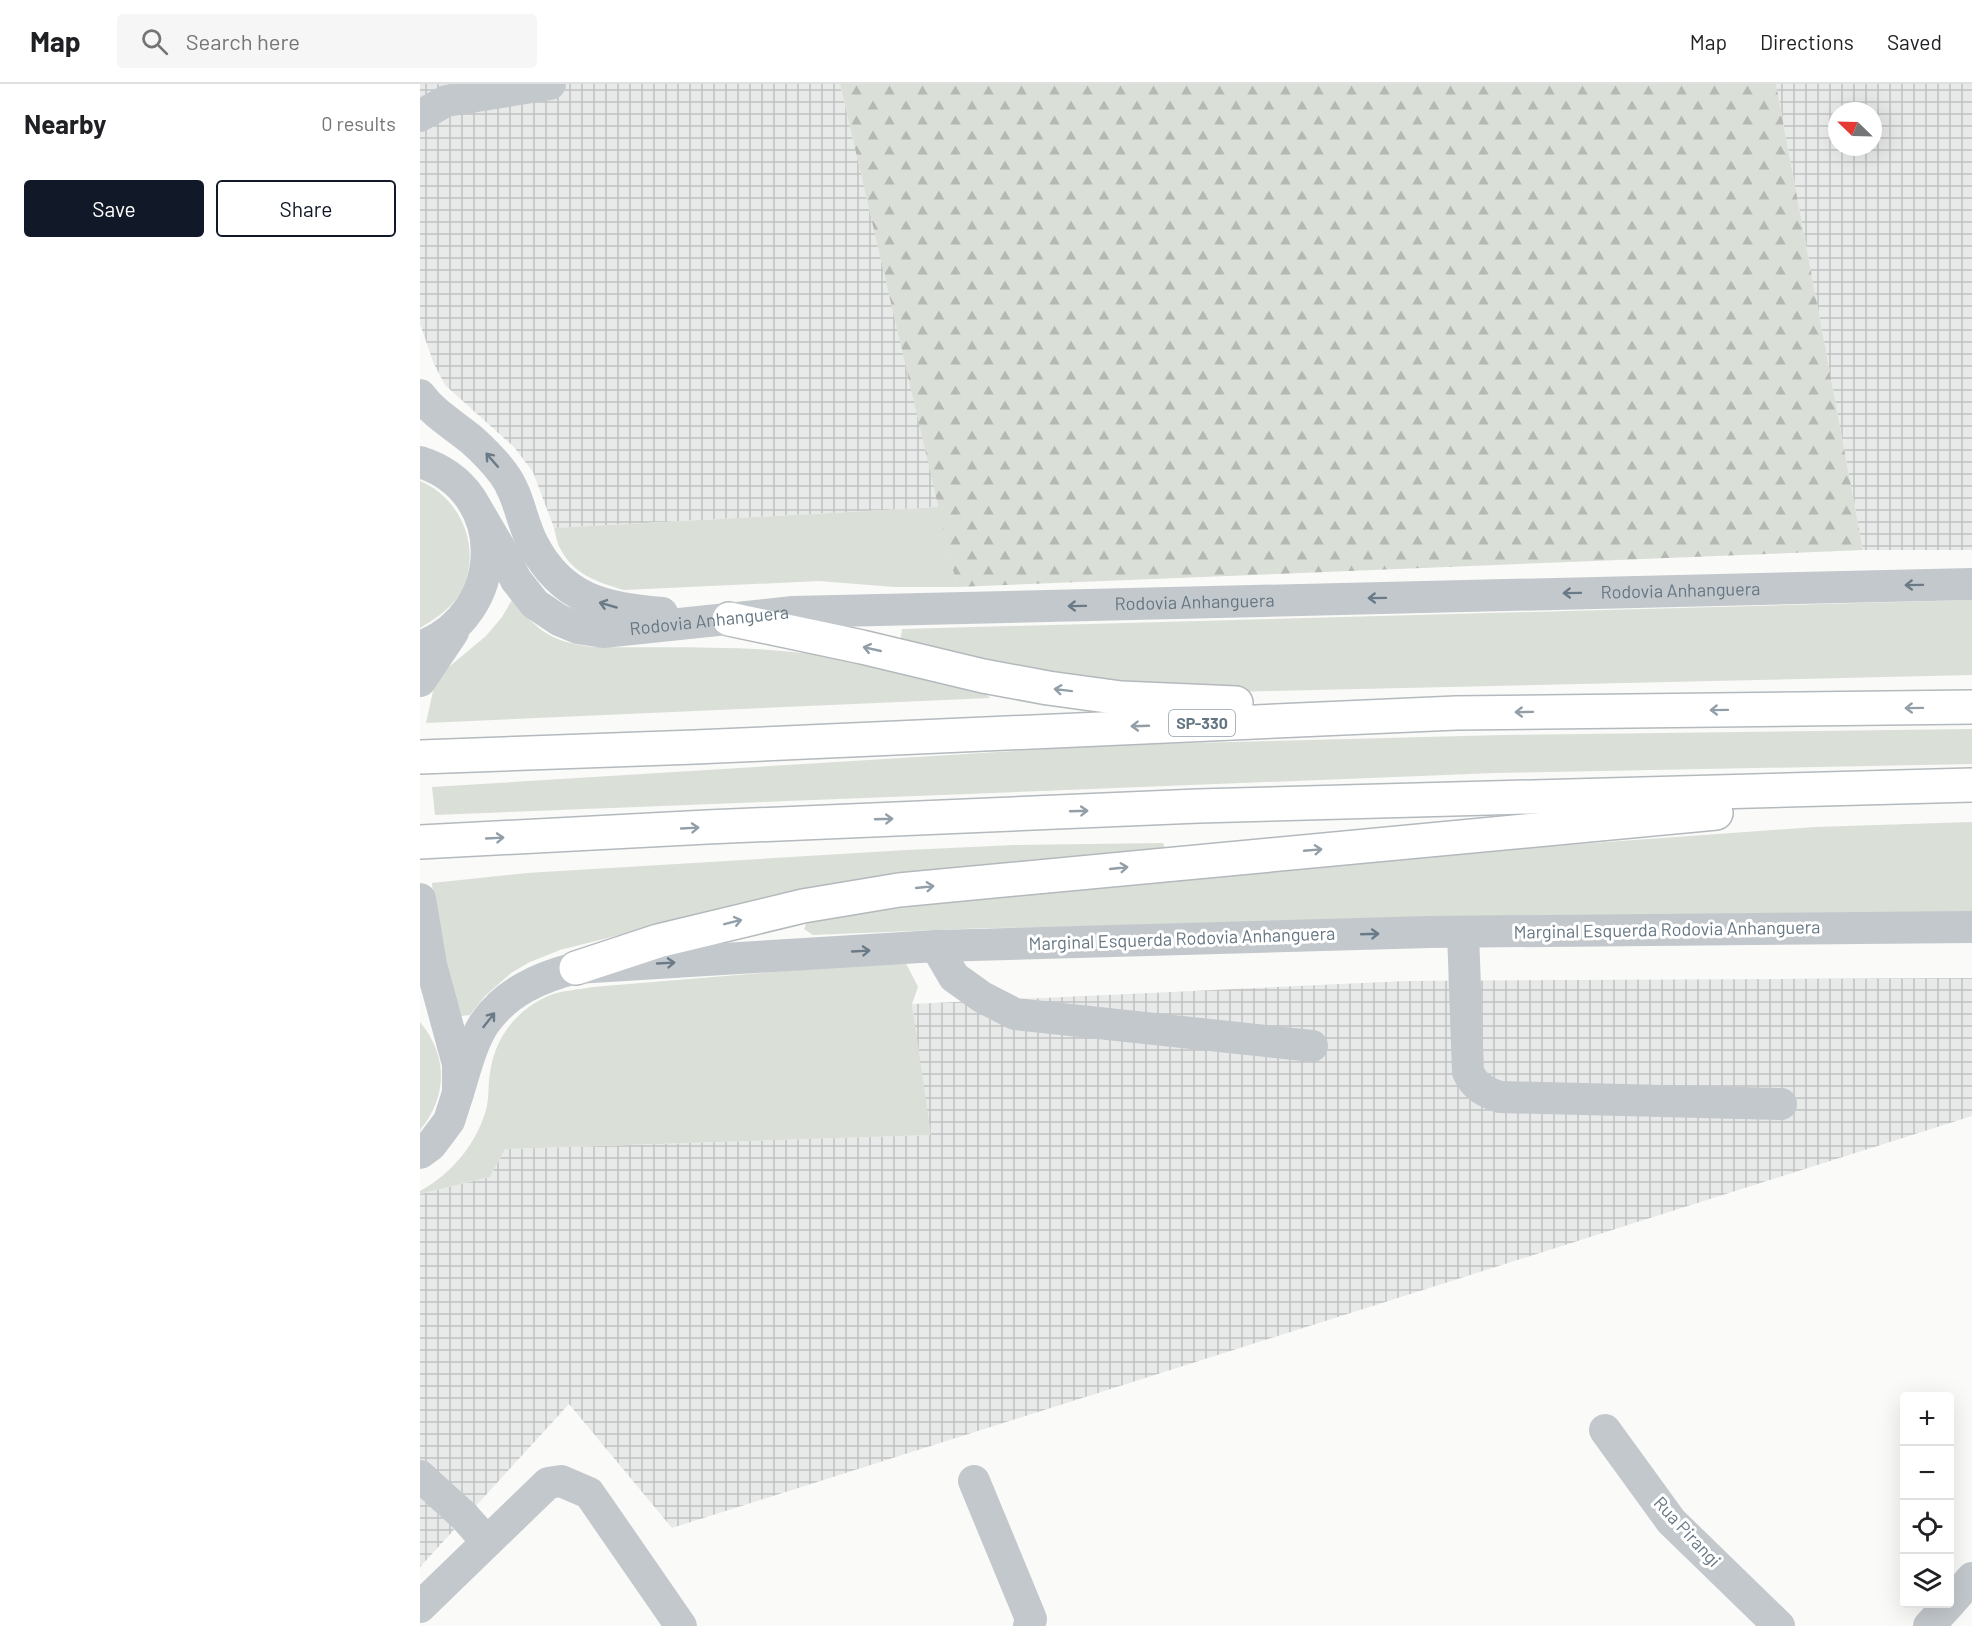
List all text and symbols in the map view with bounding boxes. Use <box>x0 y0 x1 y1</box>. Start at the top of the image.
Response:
search box <box>117 14 537 68</box>
text: Map <box>30 24 81 58</box>
icon: search <box>138 25 171 58</box>
text: Search here <box>186 28 300 54</box>
text: Map <box>1690 29 1727 54</box>
text: Directions <box>1760 29 1854 54</box>
text: Saved <box>1887 29 1942 54</box>
north arrow <box>1828 102 1882 156</box>
text: Nearby <box>24 108 106 139</box>
text: 0 results <box>321 111 396 135</box>
button: Save <box>24 180 204 237</box>
button: Share <box>216 180 396 237</box>
one-way arrow <box>485 453 499 468</box>
street label: Rodovia Anhanguera <box>1600 577 1761 603</box>
one-way arrow <box>1904 579 1924 591</box>
one-way arrow <box>1562 588 1582 599</box>
street label: Rodovia Anhanguera <box>1114 589 1275 614</box>
one-way arrow <box>1367 592 1387 604</box>
one-way arrow <box>599 599 618 611</box>
one-way arrow <box>1067 600 1087 611</box>
street label: Rodovia Anhanguera <box>628 601 790 639</box>
one-way arrow <box>863 643 882 655</box>
one-way arrow <box>1053 684 1073 695</box>
one-way arrow <box>1904 702 1924 714</box>
one-way arrow <box>1709 704 1729 716</box>
one-way arrow <box>1514 706 1534 718</box>
road number: SP-330 <box>1169 710 1235 736</box>
one-way arrow <box>1130 720 1150 732</box>
one-way arrow <box>1069 806 1089 817</box>
one-way arrow <box>874 814 894 825</box>
one-way arrow <box>679 822 699 833</box>
one-way arrow <box>484 832 504 843</box>
one-way arrow <box>1302 844 1322 855</box>
one-way arrow <box>1108 862 1128 873</box>
one-way arrow <box>914 881 934 892</box>
street label: Marginal Esquerda Rodovia Anhanguera <box>1513 915 1821 943</box>
one-way arrow <box>723 916 742 928</box>
street label: Marginal Esquerda Rodovia Anhanguera <box>1028 922 1336 954</box>
one-way arrow <box>1360 928 1380 940</box>
one-way arrow <box>850 945 870 956</box>
one-way arrow <box>656 957 676 968</box>
one-way arrow <box>482 1013 495 1029</box>
map controls <box>1900 1392 1954 1608</box>
button: + <box>1900 1392 1954 1446</box>
button: − <box>1900 1446 1954 1500</box>
street label: Rua Pirangi <box>1650 1492 1726 1571</box>
button: locate <box>1900 1500 1954 1554</box>
button: layers <box>1900 1554 1954 1608</box>

